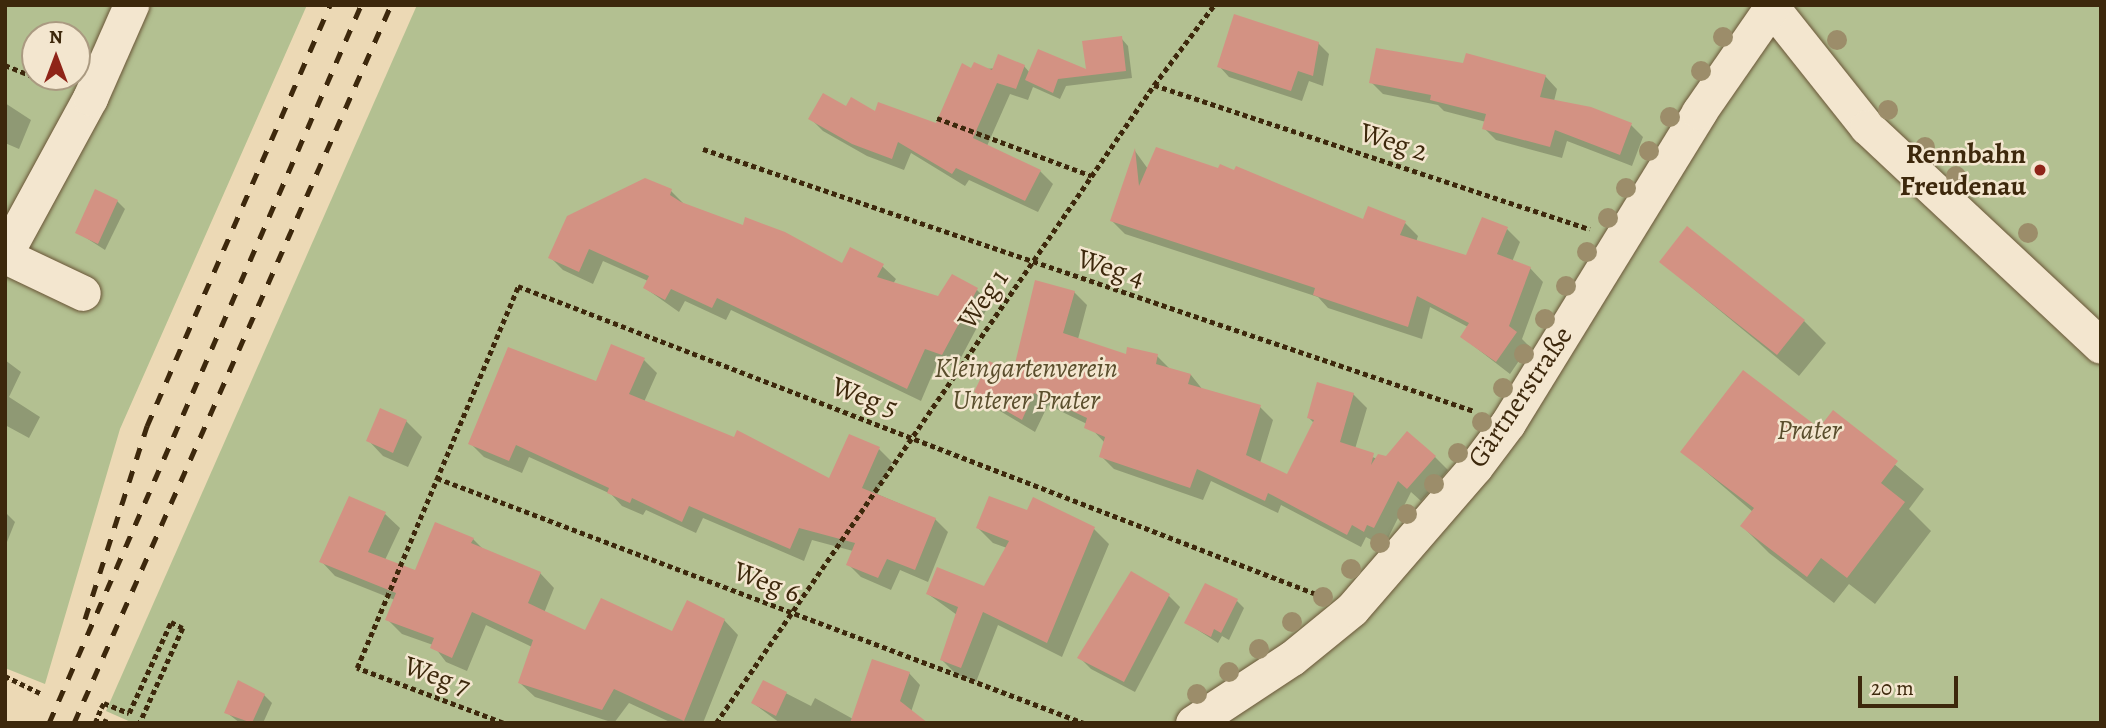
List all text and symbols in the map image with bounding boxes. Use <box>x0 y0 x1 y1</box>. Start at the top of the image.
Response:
north arrow <box>21 21 91 91</box>
text: N <box>49 24 63 50</box>
street label: Weg 2 <box>1356 115 1432 169</box>
place label: Rennbahn Freudenau <box>1900 137 2026 203</box>
marker: Rennbahn Freudenau <box>2032 162 2048 178</box>
street label: Weg 4 <box>1073 241 1149 295</box>
street label: Weg 1 <box>950 263 1016 335</box>
street label: Gärtnerstraße <box>1460 320 1580 474</box>
park label: Kleingartenverein Unterer Prater <box>934 351 1118 417</box>
street label: Weg 5 <box>827 369 903 425</box>
park label: Prater <box>1777 413 1841 447</box>
street label: Weg 6 <box>729 554 805 610</box>
street label: Weg 7 <box>399 649 475 703</box>
scale bar <box>1861 662 1961 706</box>
text: 20 m <box>1871 674 1914 702</box>

